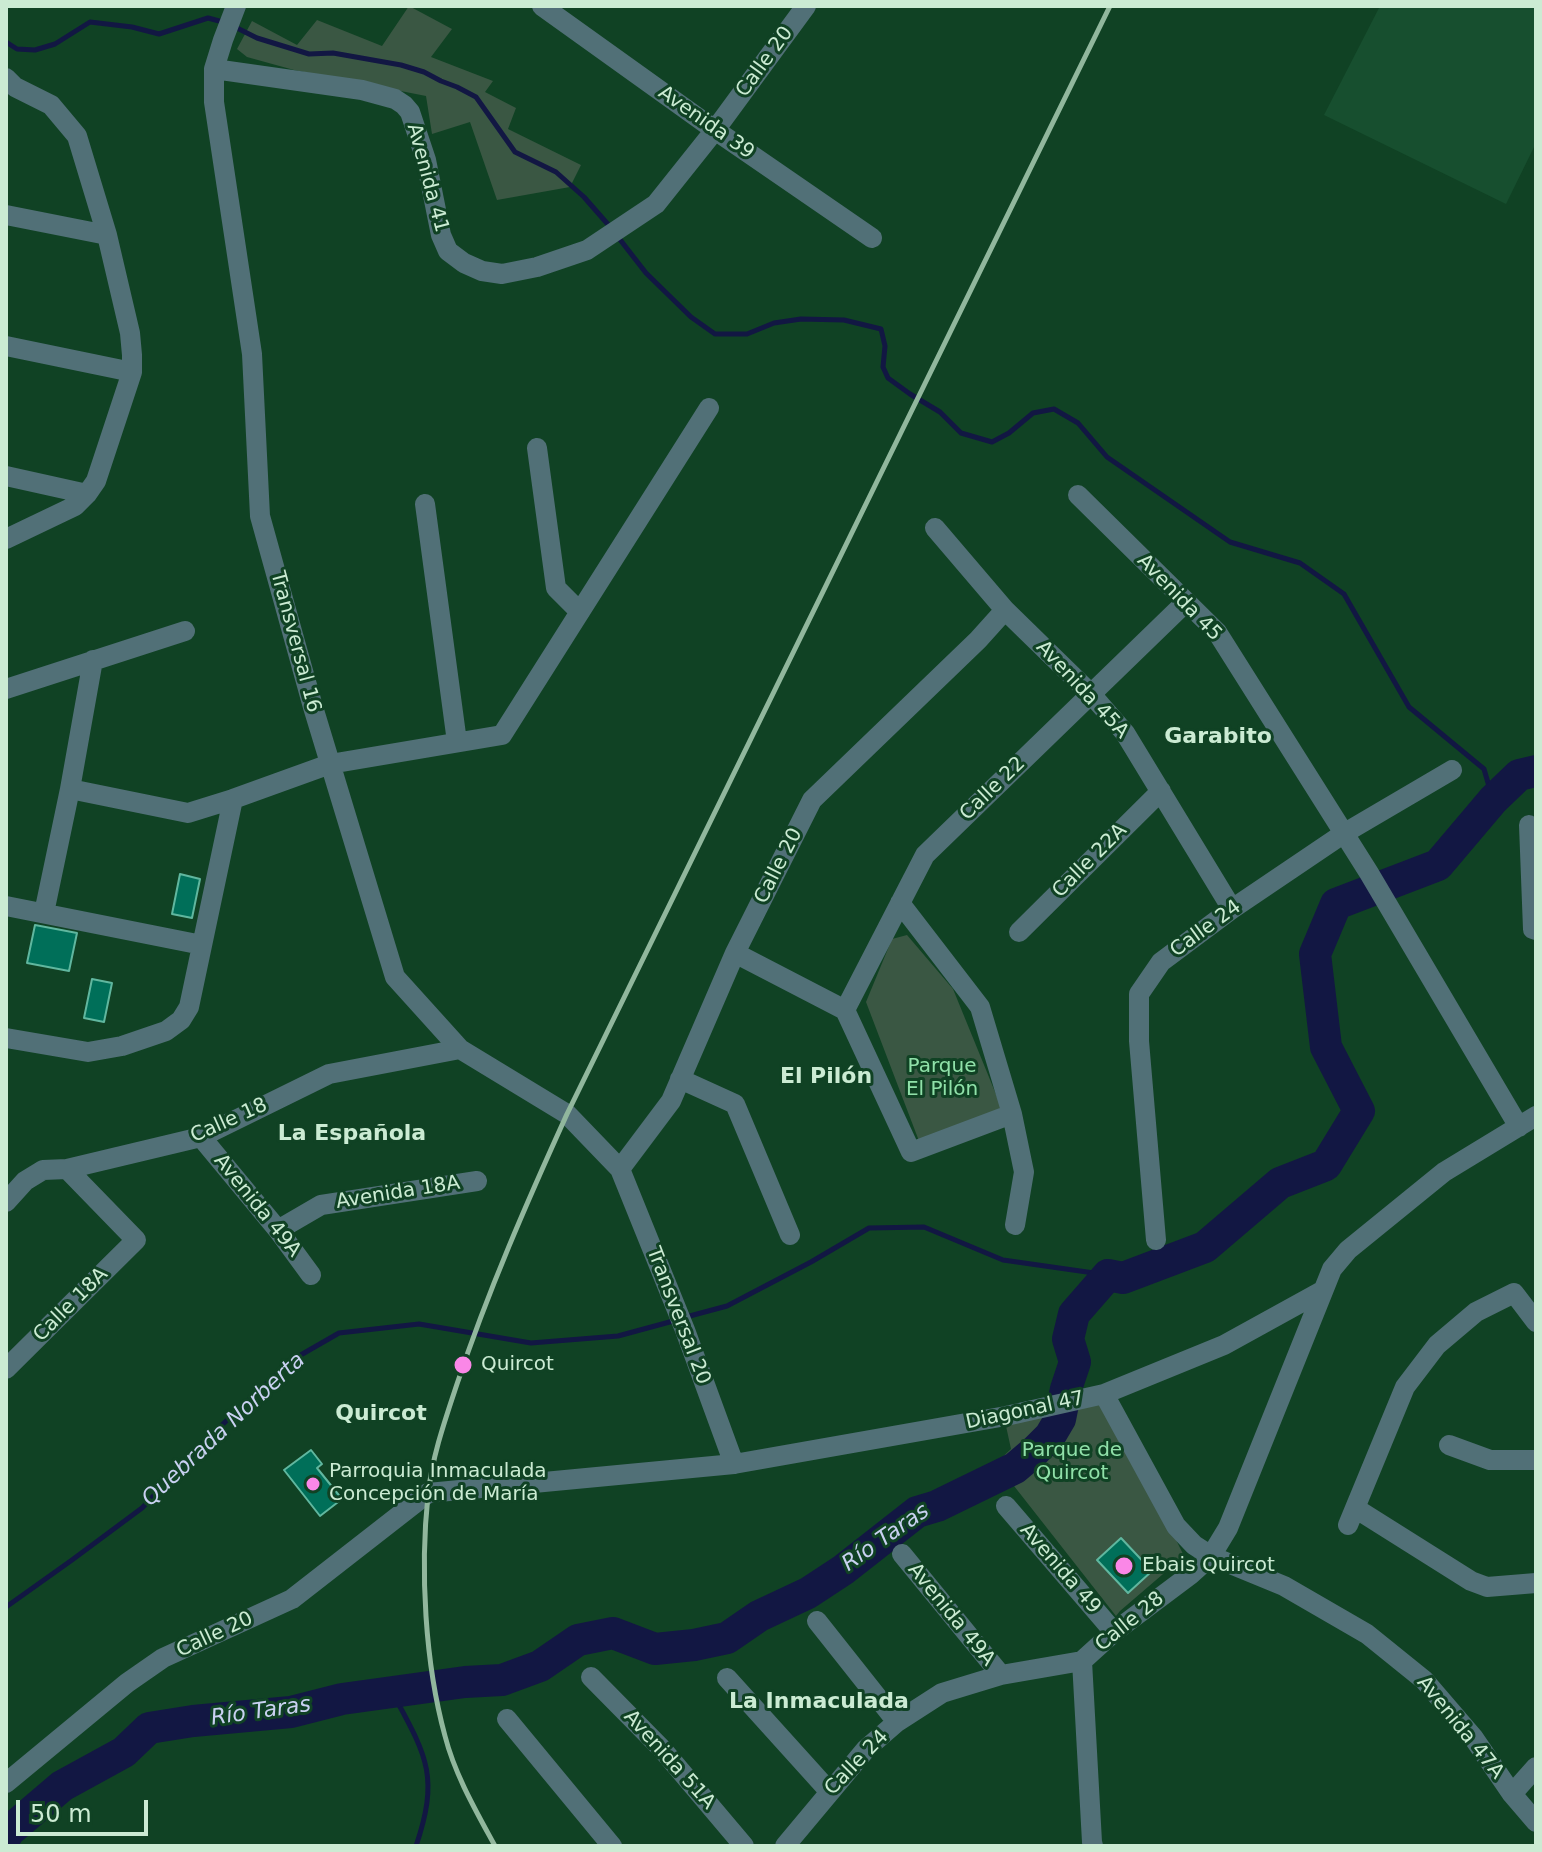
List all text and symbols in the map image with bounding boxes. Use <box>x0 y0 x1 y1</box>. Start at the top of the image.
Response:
street label: Calle 20 <box>731 22 799 102</box>
street label: Avenida 39 <box>653 81 759 165</box>
street label: Avenida 41 <box>401 121 453 235</box>
street label: Avenida 45 <box>1132 550 1226 646</box>
street label: Transversal 16 <box>265 569 325 715</box>
street label: Avenida 45A <box>1030 636 1134 744</box>
district label: Garabito <box>1164 724 1272 750</box>
street label: Calle 22 <box>955 752 1031 826</box>
street label: Calle 22A <box>1048 819 1132 903</box>
street label: Calle 20 <box>750 824 808 908</box>
street label: Calle 24 <box>1166 895 1246 963</box>
park label: Parque El Pilón <box>906 1055 978 1102</box>
district label: El Pilón <box>780 1064 872 1090</box>
street label: Calle 18 <box>187 1093 271 1149</box>
district label: La Española <box>278 1121 426 1147</box>
street label: Avenida 49A <box>208 1150 306 1262</box>
street label: Avenida 18A <box>334 1171 462 1215</box>
street label: Transversal 20 <box>641 1244 715 1388</box>
street label: Calle 18A <box>29 1263 113 1347</box>
water label: Quebrada Norberta <box>137 1348 311 1512</box>
place label: Quircot <box>481 1353 554 1377</box>
marker: Quircot <box>452 1354 474 1376</box>
street label: Diagonal 47 <box>964 1387 1086 1435</box>
district label: Quircot <box>335 1401 427 1427</box>
park label: Parque de Quircot <box>1022 1439 1122 1486</box>
place label: Parroquia Inmaculada Concepción de María <box>329 1460 547 1507</box>
marker: Parroquia Inmaculada Concepción de María <box>304 1475 322 1493</box>
water label: Río Taras <box>837 1498 935 1578</box>
street label: Avenida 49 <box>1014 1519 1106 1619</box>
place label: Ebais Quircot <box>1142 1554 1275 1578</box>
marker: Ebais Quircot <box>1113 1555 1135 1577</box>
street label: Avenida 49A <box>902 1559 1000 1671</box>
street label: Calle 28 <box>1091 1587 1169 1657</box>
street label: Calle 20 <box>173 1607 257 1663</box>
street label: Avenida 47A <box>1411 1672 1509 1784</box>
district label: La Inmaculada <box>729 1689 909 1715</box>
water label: Río Taras <box>209 1692 313 1732</box>
street label: Avenida 51A <box>618 1705 720 1815</box>
street label: Calle 24 <box>820 1725 894 1801</box>
scale bar <box>20 1784 152 1834</box>
text: 50 m <box>30 1800 92 1828</box>

